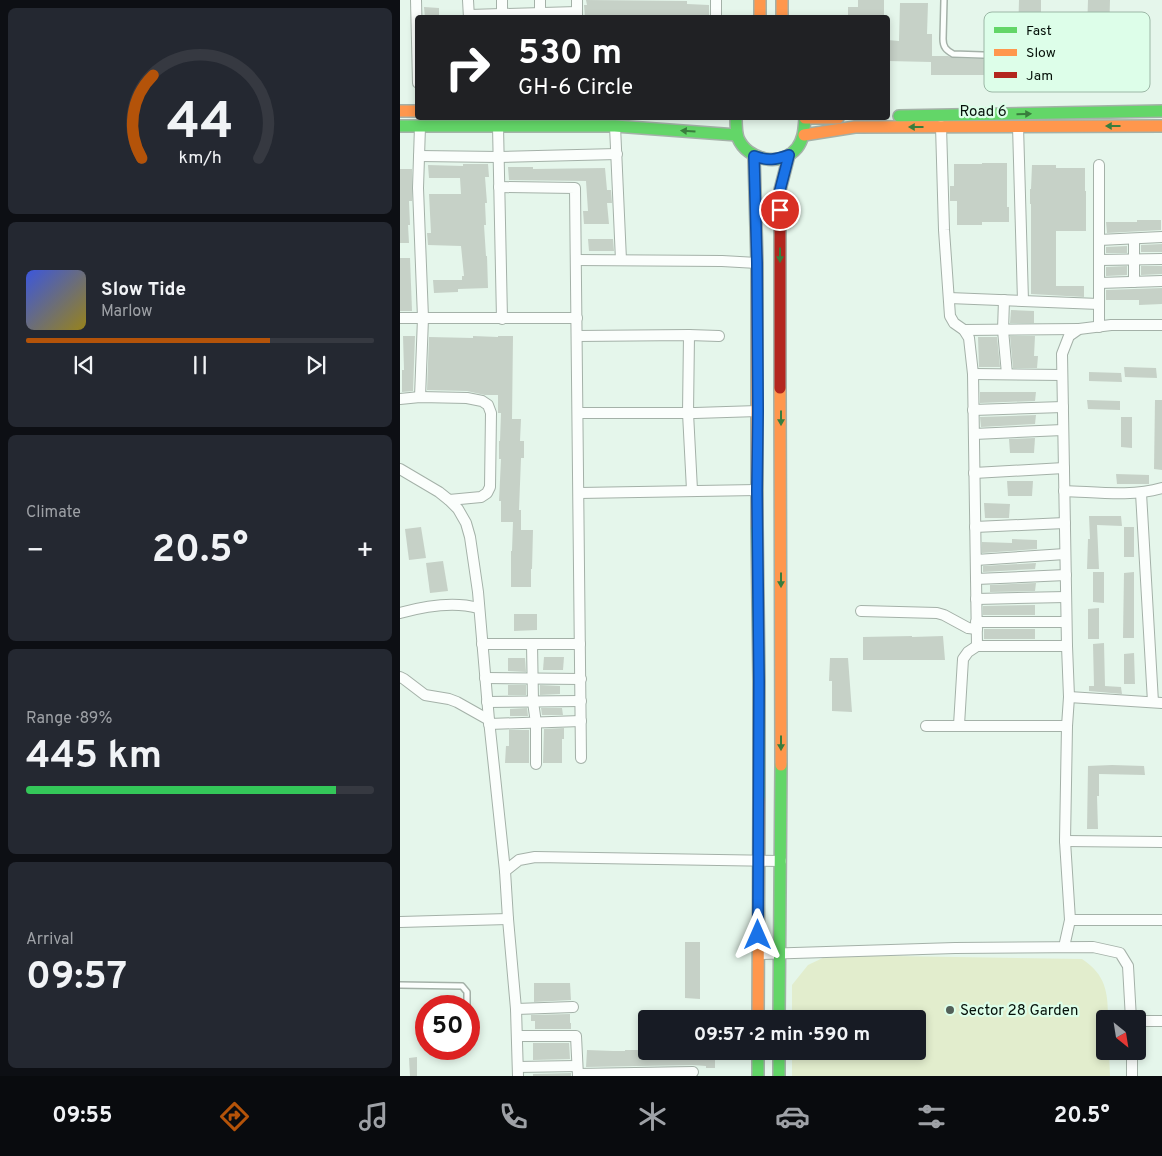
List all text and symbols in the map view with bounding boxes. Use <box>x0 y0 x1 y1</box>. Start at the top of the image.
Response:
legend <box>984 12 1150 92</box>
text: Fast <box>1026 23 1052 40</box>
text: 530 m <box>518 32 622 76</box>
icon: right <box>435 35 500 100</box>
text: Slow <box>1026 45 1056 62</box>
text: Jam <box>1026 68 1053 85</box>
text: GH-6 Circle <box>518 75 633 102</box>
text: 44 <box>167 91 233 157</box>
street label: Road 6 <box>959 103 1007 122</box>
one-way arrow <box>1016 110 1032 118</box>
one-way arrow <box>1105 122 1121 130</box>
one-way arrow <box>908 123 924 131</box>
one-way arrow <box>680 127 696 135</box>
text: km/h <box>178 147 222 170</box>
pin <box>759 189 801 231</box>
icon: arrive <box>766 196 794 224</box>
one-way arrow <box>776 247 784 263</box>
text: Slow Tide <box>101 278 186 302</box>
text: Marlow <box>101 302 153 322</box>
icon: previous <box>70 351 98 379</box>
icon: pause <box>186 351 214 379</box>
icon: next <box>302 351 330 379</box>
one-way arrow <box>777 410 785 426</box>
text: Climate <box>26 503 81 523</box>
text: 20.5° <box>152 527 248 576</box>
text: − <box>26 534 44 570</box>
text: + <box>356 534 374 570</box>
one-way arrow <box>777 572 785 588</box>
text: Range · 89% <box>26 709 112 729</box>
text: 445 km <box>26 733 162 782</box>
one-way arrow <box>777 735 785 751</box>
position arrow <box>731 908 783 960</box>
text: Arrival <box>26 930 74 950</box>
text: 09:57 <box>26 954 127 1003</box>
speed limit sign: 50 <box>415 995 480 1060</box>
place label: Sector 28 Garden <box>960 1002 1078 1021</box>
marker: Sector 28 Garden <box>944 1004 956 1016</box>
north arrow <box>1096 1010 1146 1060</box>
map controls <box>1096 1010 1146 1060</box>
text: 09:57 · 2 min · 590 m <box>694 1023 870 1047</box>
icon: directions <box>217 1099 252 1134</box>
icon: music <box>356 1099 391 1134</box>
icon: phone <box>496 1099 531 1134</box>
icon: climate <box>635 1099 670 1134</box>
icon: car <box>775 1099 810 1134</box>
icon: filters <box>914 1099 949 1134</box>
text: 09:55 <box>52 1103 112 1130</box>
text: 20.5° <box>1054 1103 1110 1130</box>

